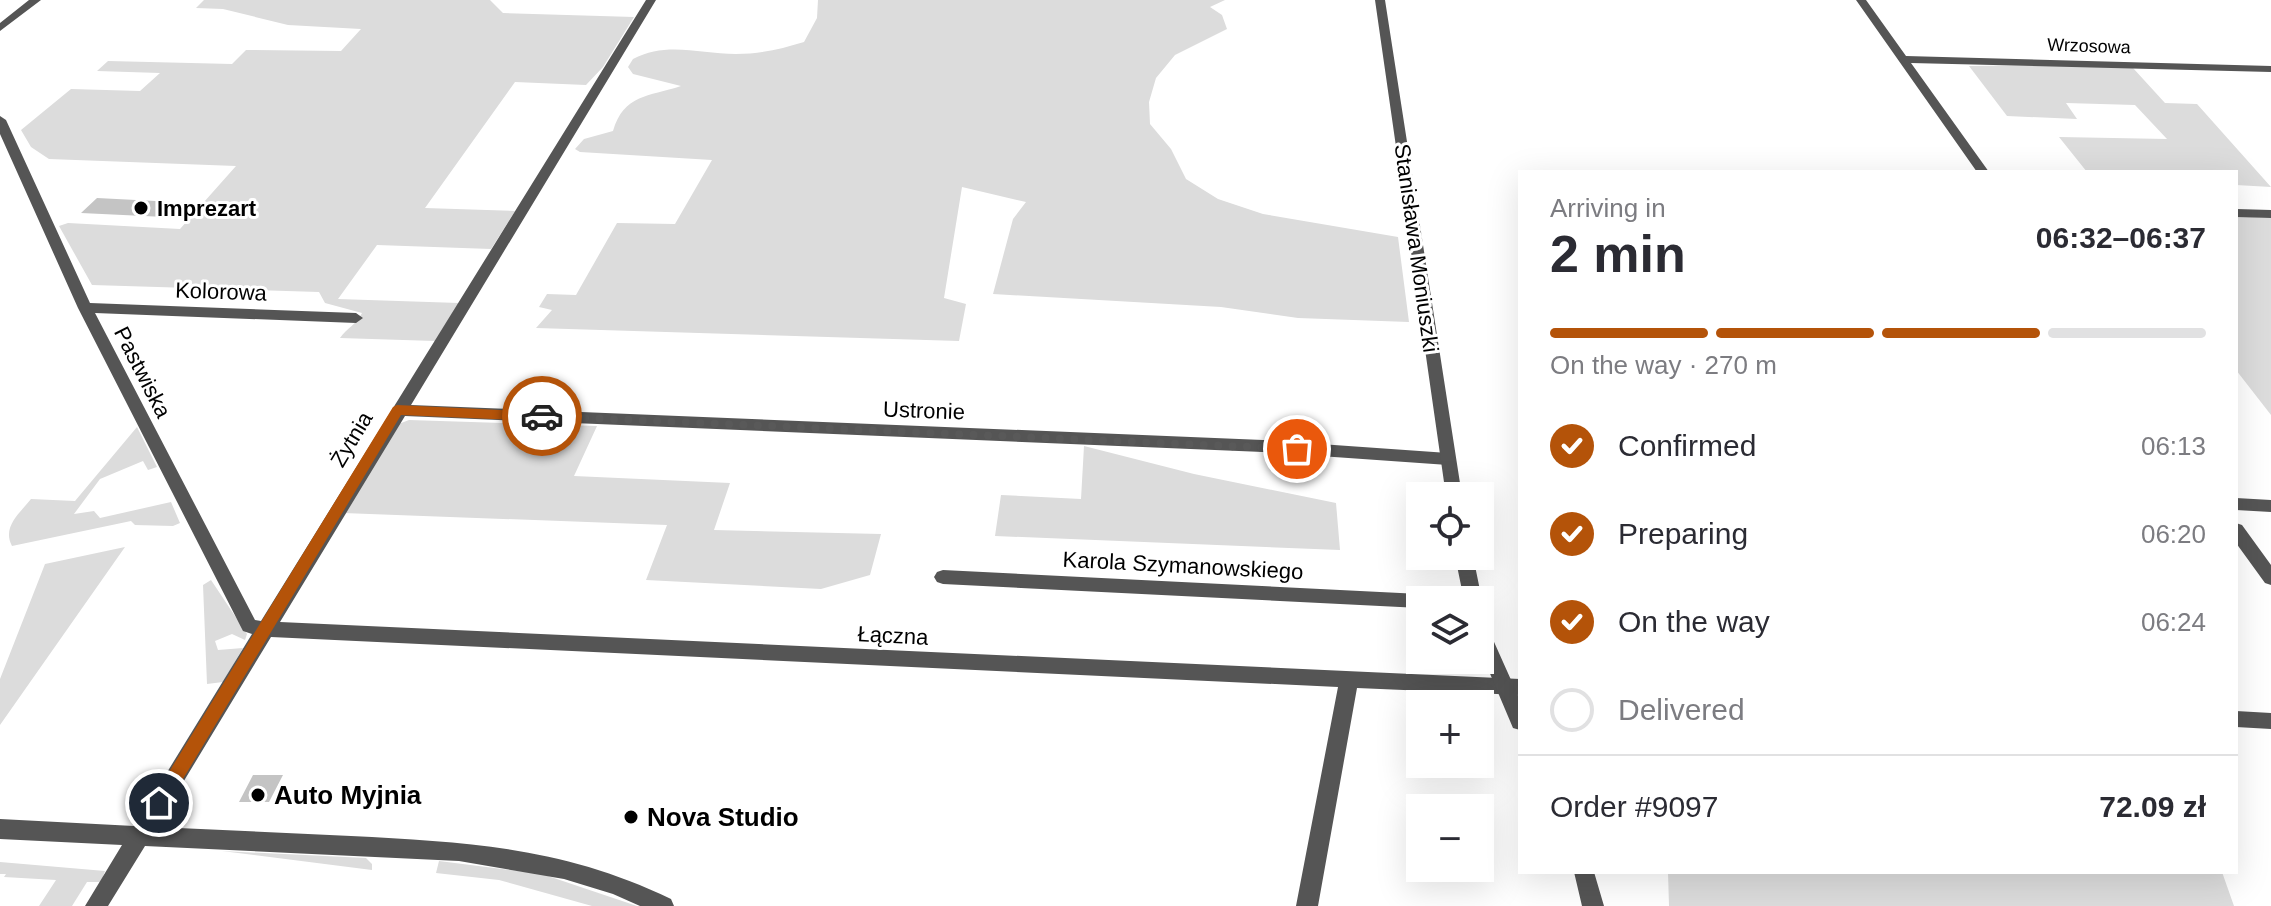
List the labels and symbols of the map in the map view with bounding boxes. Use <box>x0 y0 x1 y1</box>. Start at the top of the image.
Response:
street label: Wrzosowa <box>2047 35 2132 57</box>
street label: Stanisława Moniuszki <box>1389 142 1444 354</box>
place label: Imprezart <box>157 196 257 221</box>
marker: Imprezart <box>132 199 150 217</box>
street label: Kolorowa <box>175 277 268 306</box>
street label: Pastwiska <box>109 322 177 423</box>
courier <box>502 376 582 456</box>
street label: Ustronie <box>883 397 965 424</box>
street label: Żytnia <box>325 406 378 471</box>
pin <box>1263 415 1331 483</box>
street label: Karola Szymanowskiego <box>1062 547 1304 584</box>
street label: Łączna <box>857 621 930 650</box>
pin <box>125 769 193 837</box>
place label: Auto Myjnia <box>274 780 422 810</box>
marker: Auto Myjnia <box>249 786 267 804</box>
place label: Nova Studio <box>647 802 799 832</box>
marker: Nova Studio <box>622 808 640 826</box>

